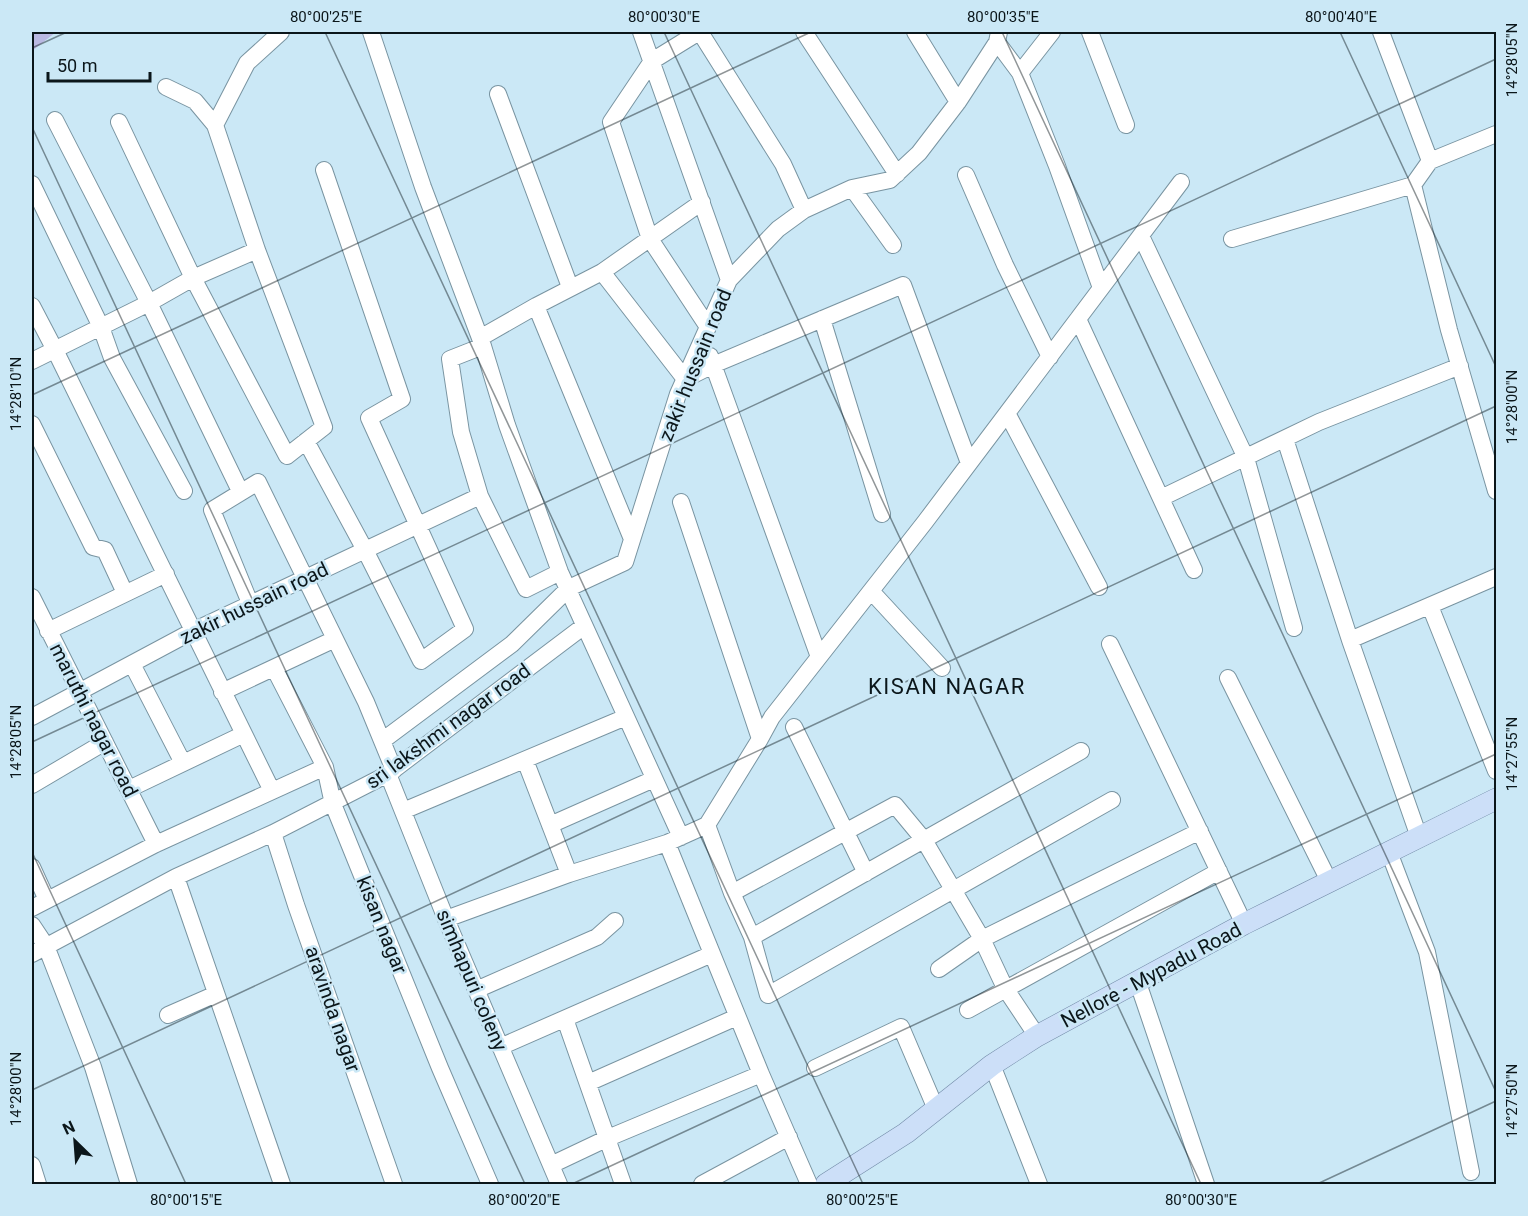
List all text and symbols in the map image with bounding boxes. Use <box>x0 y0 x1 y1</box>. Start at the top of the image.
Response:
text: 80°00'25"E <box>290 8 363 26</box>
text: 80°00'30"E <box>628 8 701 26</box>
text: 80°00'35"E <box>967 8 1040 26</box>
text: 80°00'40"E <box>1305 8 1378 26</box>
text: 14°28'05"N <box>1503 23 1521 97</box>
scale bar <box>48 45 150 83</box>
text: 50 m <box>57 55 97 76</box>
street label: zakir hussain road <box>654 285 736 445</box>
text: 14°28'10"N <box>7 357 25 431</box>
text: 14°28'00"N <box>1503 370 1521 444</box>
street label: zakir hussain road <box>176 557 332 649</box>
street label: maruthi nagar road <box>45 639 143 801</box>
street label: sri lakshmi nagar road <box>361 658 535 794</box>
district label: KISAN NAGAR <box>868 674 1026 699</box>
text: 14°28'05"N <box>7 705 25 779</box>
text: 14°27'55"N <box>1503 717 1521 791</box>
street label: kisan nagar <box>352 873 413 977</box>
street label: simhapuri coleny <box>431 906 513 1055</box>
street label: Nellore - Mypadu Road <box>1057 917 1245 1033</box>
street label: aravinda nagar <box>300 943 366 1075</box>
text: 14°28'00"N <box>7 1052 25 1126</box>
text: 14°27'50"N <box>1503 1064 1521 1138</box>
north arrow <box>45 1111 105 1171</box>
text: N <box>60 1117 78 1139</box>
text: 80°00'15"E <box>150 1191 223 1209</box>
text: 80°00'20"E <box>488 1191 561 1209</box>
text: 80°00'25"E <box>826 1191 899 1209</box>
text: 80°00'30"E <box>1165 1191 1238 1209</box>

